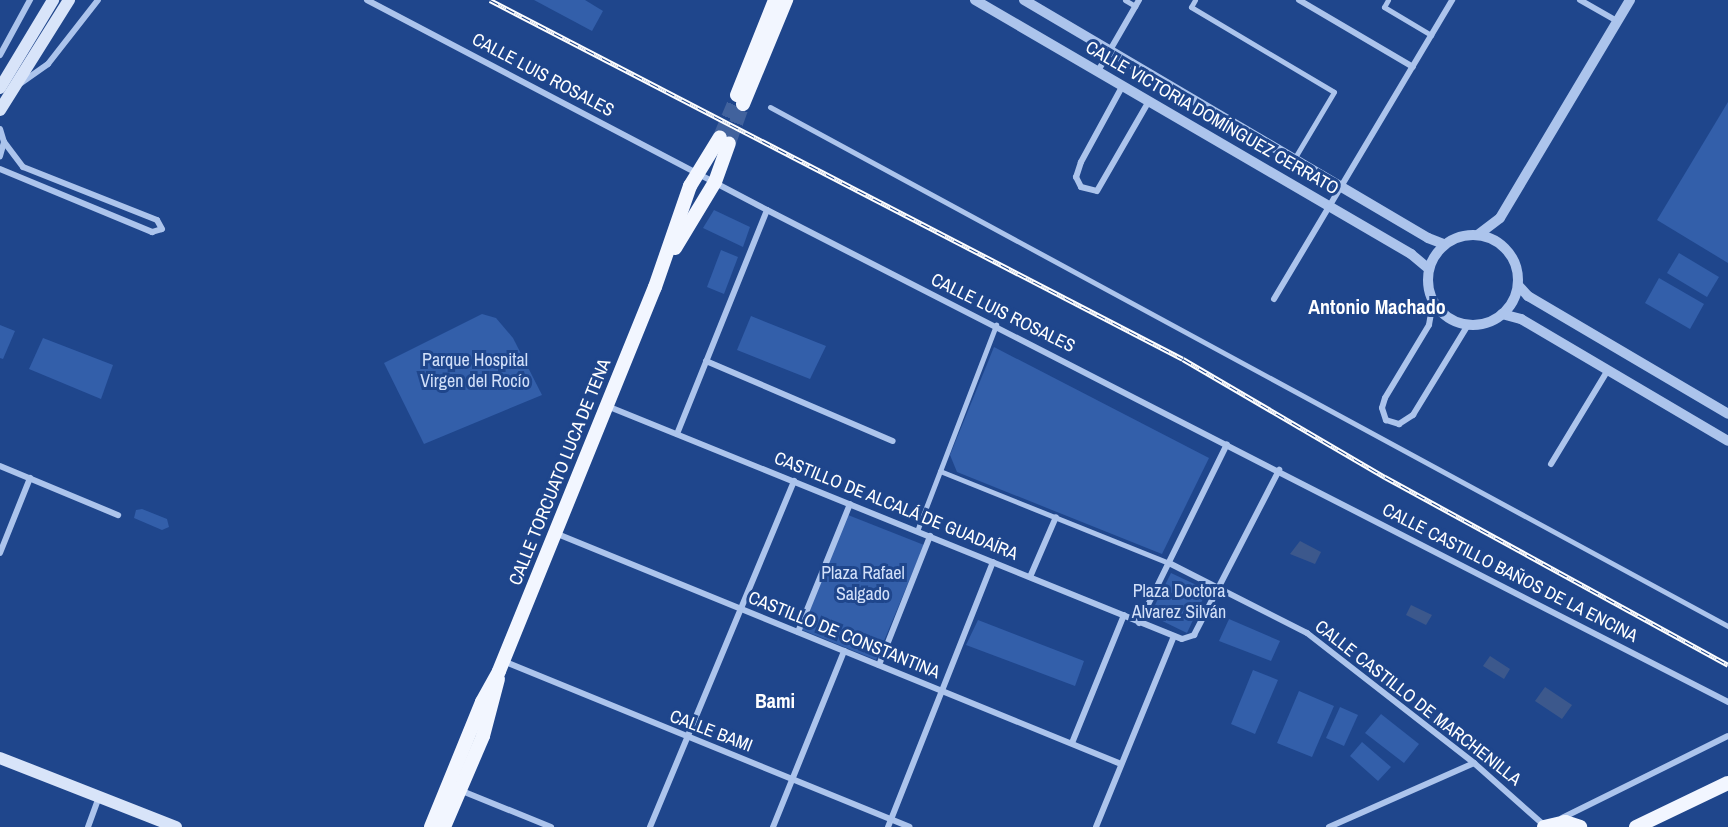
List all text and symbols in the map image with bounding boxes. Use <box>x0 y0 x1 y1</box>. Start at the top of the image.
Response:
street label: CALLE LUIS ROSALES <box>468 28 618 122</box>
street label: CALLE VICTORIA DOMÍNGUEZ CERRATO <box>1081 36 1343 200</box>
street label: CALLE LUIS ROSALES <box>927 269 1079 357</box>
district label: Antonio Machado <box>1308 294 1446 318</box>
park label: Parque Hospital Virgen del Rocío <box>420 350 530 392</box>
street label: CALLE TORCUATO LUCA DE TENA <box>504 355 616 589</box>
street label: CASTILLO DE ALCALÁ DE GUADAÍRA <box>770 447 1022 565</box>
street label: CALLE CASTILLO BAÑOS DE LA ENCINA <box>1378 499 1642 647</box>
park label: Plaza Rafael Salgado <box>821 563 905 606</box>
park label: Plaza Doctora Alvarez Silván <box>1132 581 1226 624</box>
street label: CASTILLO DE CONSTANTINA <box>745 587 943 683</box>
street label: CALLE CASTILLO DE MARCHENILLA <box>1311 616 1525 790</box>
district label: Bami <box>755 688 795 712</box>
street label: CALLE BAMI <box>667 705 755 757</box>

